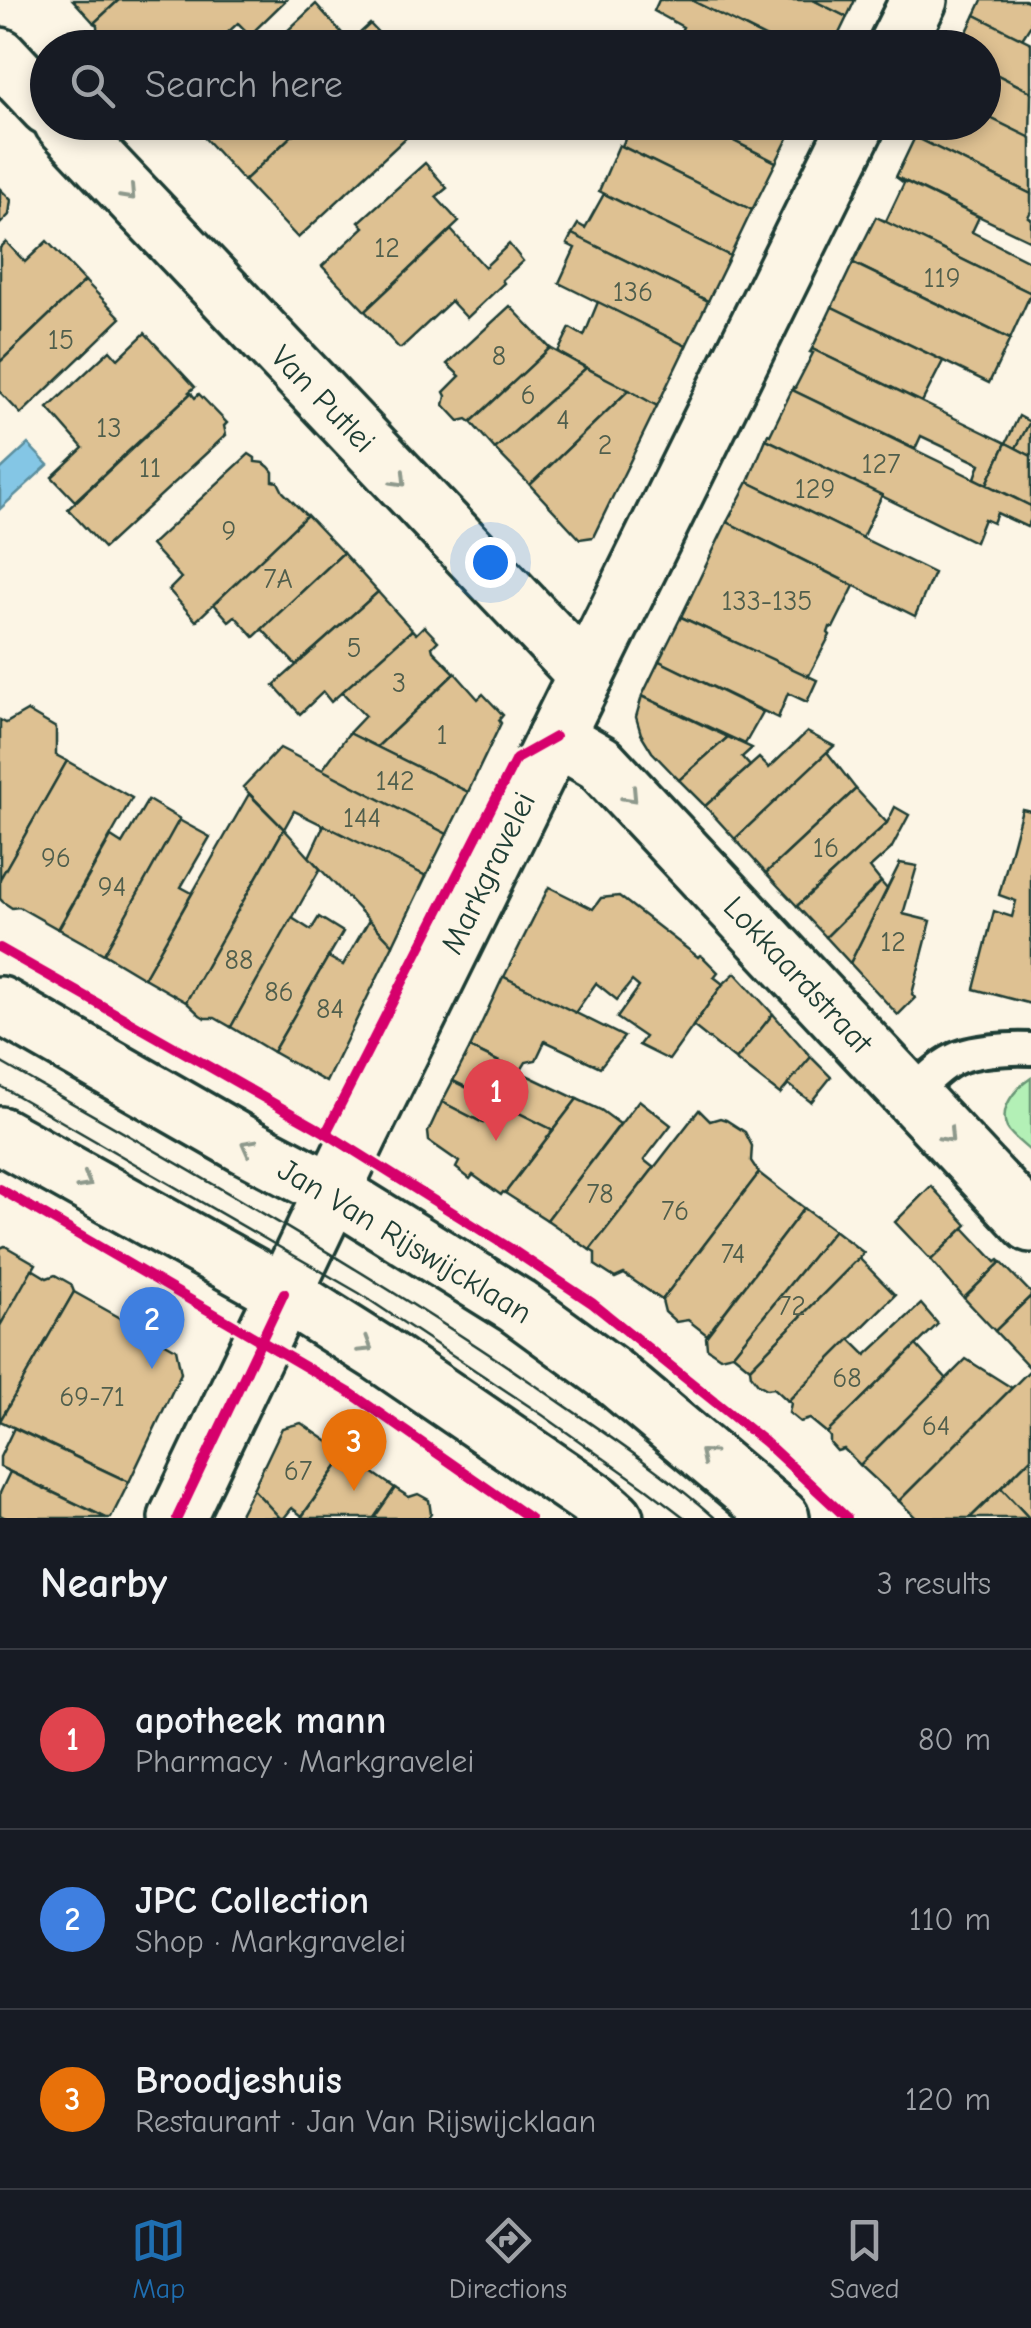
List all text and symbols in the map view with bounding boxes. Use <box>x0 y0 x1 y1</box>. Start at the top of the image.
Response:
search box <box>30 30 1001 140</box>
icon: search <box>65 58 120 113</box>
text: Search here <box>145 63 343 107</box>
one-way arrow <box>117 182 135 200</box>
house number: 12 <box>374 232 400 264</box>
house number: 119 <box>923 262 961 294</box>
house number: 136 <box>613 276 653 308</box>
house number: 15 <box>48 324 74 356</box>
street label: Van Putlei <box>263 338 383 460</box>
house number: 8 <box>492 340 506 372</box>
house number: 6 <box>520 379 536 411</box>
house number: 4 <box>556 404 570 436</box>
house number: 13 <box>96 412 122 444</box>
house number: 2 <box>598 429 612 461</box>
house number: 127 <box>862 448 900 480</box>
house number: 11 <box>139 452 161 484</box>
one-way arrow <box>389 469 407 487</box>
house number: 129 <box>795 473 835 505</box>
house number: 9 <box>222 515 236 547</box>
your location <box>465 537 516 588</box>
house number: 7A <box>263 563 293 595</box>
house number: 133-135 <box>721 585 813 617</box>
house number: 5 <box>346 632 362 664</box>
house number: 3 <box>392 667 406 699</box>
house number: 1 <box>436 719 448 751</box>
house number: 142 <box>375 765 415 797</box>
one-way arrow <box>619 784 637 803</box>
street label: Markgravelei <box>433 786 543 960</box>
house number: 144 <box>343 802 381 834</box>
house number: 16 <box>813 832 839 864</box>
house number: 96 <box>41 842 71 874</box>
house number: 94 <box>98 871 126 903</box>
street label: Lokkaardstraat <box>716 889 881 1062</box>
house number: 12 <box>880 926 906 958</box>
house number: 88 <box>225 944 253 976</box>
house number: 86 <box>264 976 294 1008</box>
house number: 84 <box>316 993 344 1025</box>
pin: 1 <box>464 1058 528 1141</box>
one-way arrow <box>936 1124 954 1143</box>
one-way arrow <box>240 1139 258 1159</box>
street label: Jan Van Rijswijcklaan <box>271 1151 539 1331</box>
one-way arrow <box>74 1170 92 1190</box>
house number: 78 <box>586 1178 614 1210</box>
house number: 76 <box>661 1195 689 1227</box>
house number: 74 <box>721 1238 745 1270</box>
pin: 2 <box>120 1286 184 1369</box>
house number: 72 <box>778 1290 806 1322</box>
one-way arrow <box>356 1333 374 1352</box>
house number: 68 <box>832 1362 862 1394</box>
house number: 69-71 <box>59 1381 125 1413</box>
pin: 3 <box>322 1408 386 1491</box>
house number: 64 <box>922 1410 950 1442</box>
one-way arrow <box>700 1449 718 1467</box>
house number: 67 <box>284 1455 312 1487</box>
text: Nearby <box>40 1559 167 1608</box>
text: 3 results <box>877 1565 991 1602</box>
text: apotheek mann <box>135 1699 386 1743</box>
text: 1 <box>66 1721 79 1758</box>
text: 80 m <box>918 1721 991 1758</box>
text: Pharmacy · Markgravelei <box>135 1743 475 1780</box>
text: JPC Collection <box>135 1879 369 1923</box>
text: 2 <box>65 1901 80 1938</box>
text: 110 m <box>909 1901 991 1938</box>
text: Shop · Markgravelei <box>135 1923 406 1960</box>
text: Broodjeshuis <box>135 2059 342 2103</box>
text: 3 <box>65 2081 80 2118</box>
text: 120 m <box>905 2081 991 2118</box>
text: Restaurant · Jan Van Rijswijcklaan <box>135 2103 596 2140</box>
tab: Map <box>131 2213 186 2305</box>
tab: Directions <box>449 2213 567 2305</box>
tab: Saved <box>830 2213 900 2305</box>

